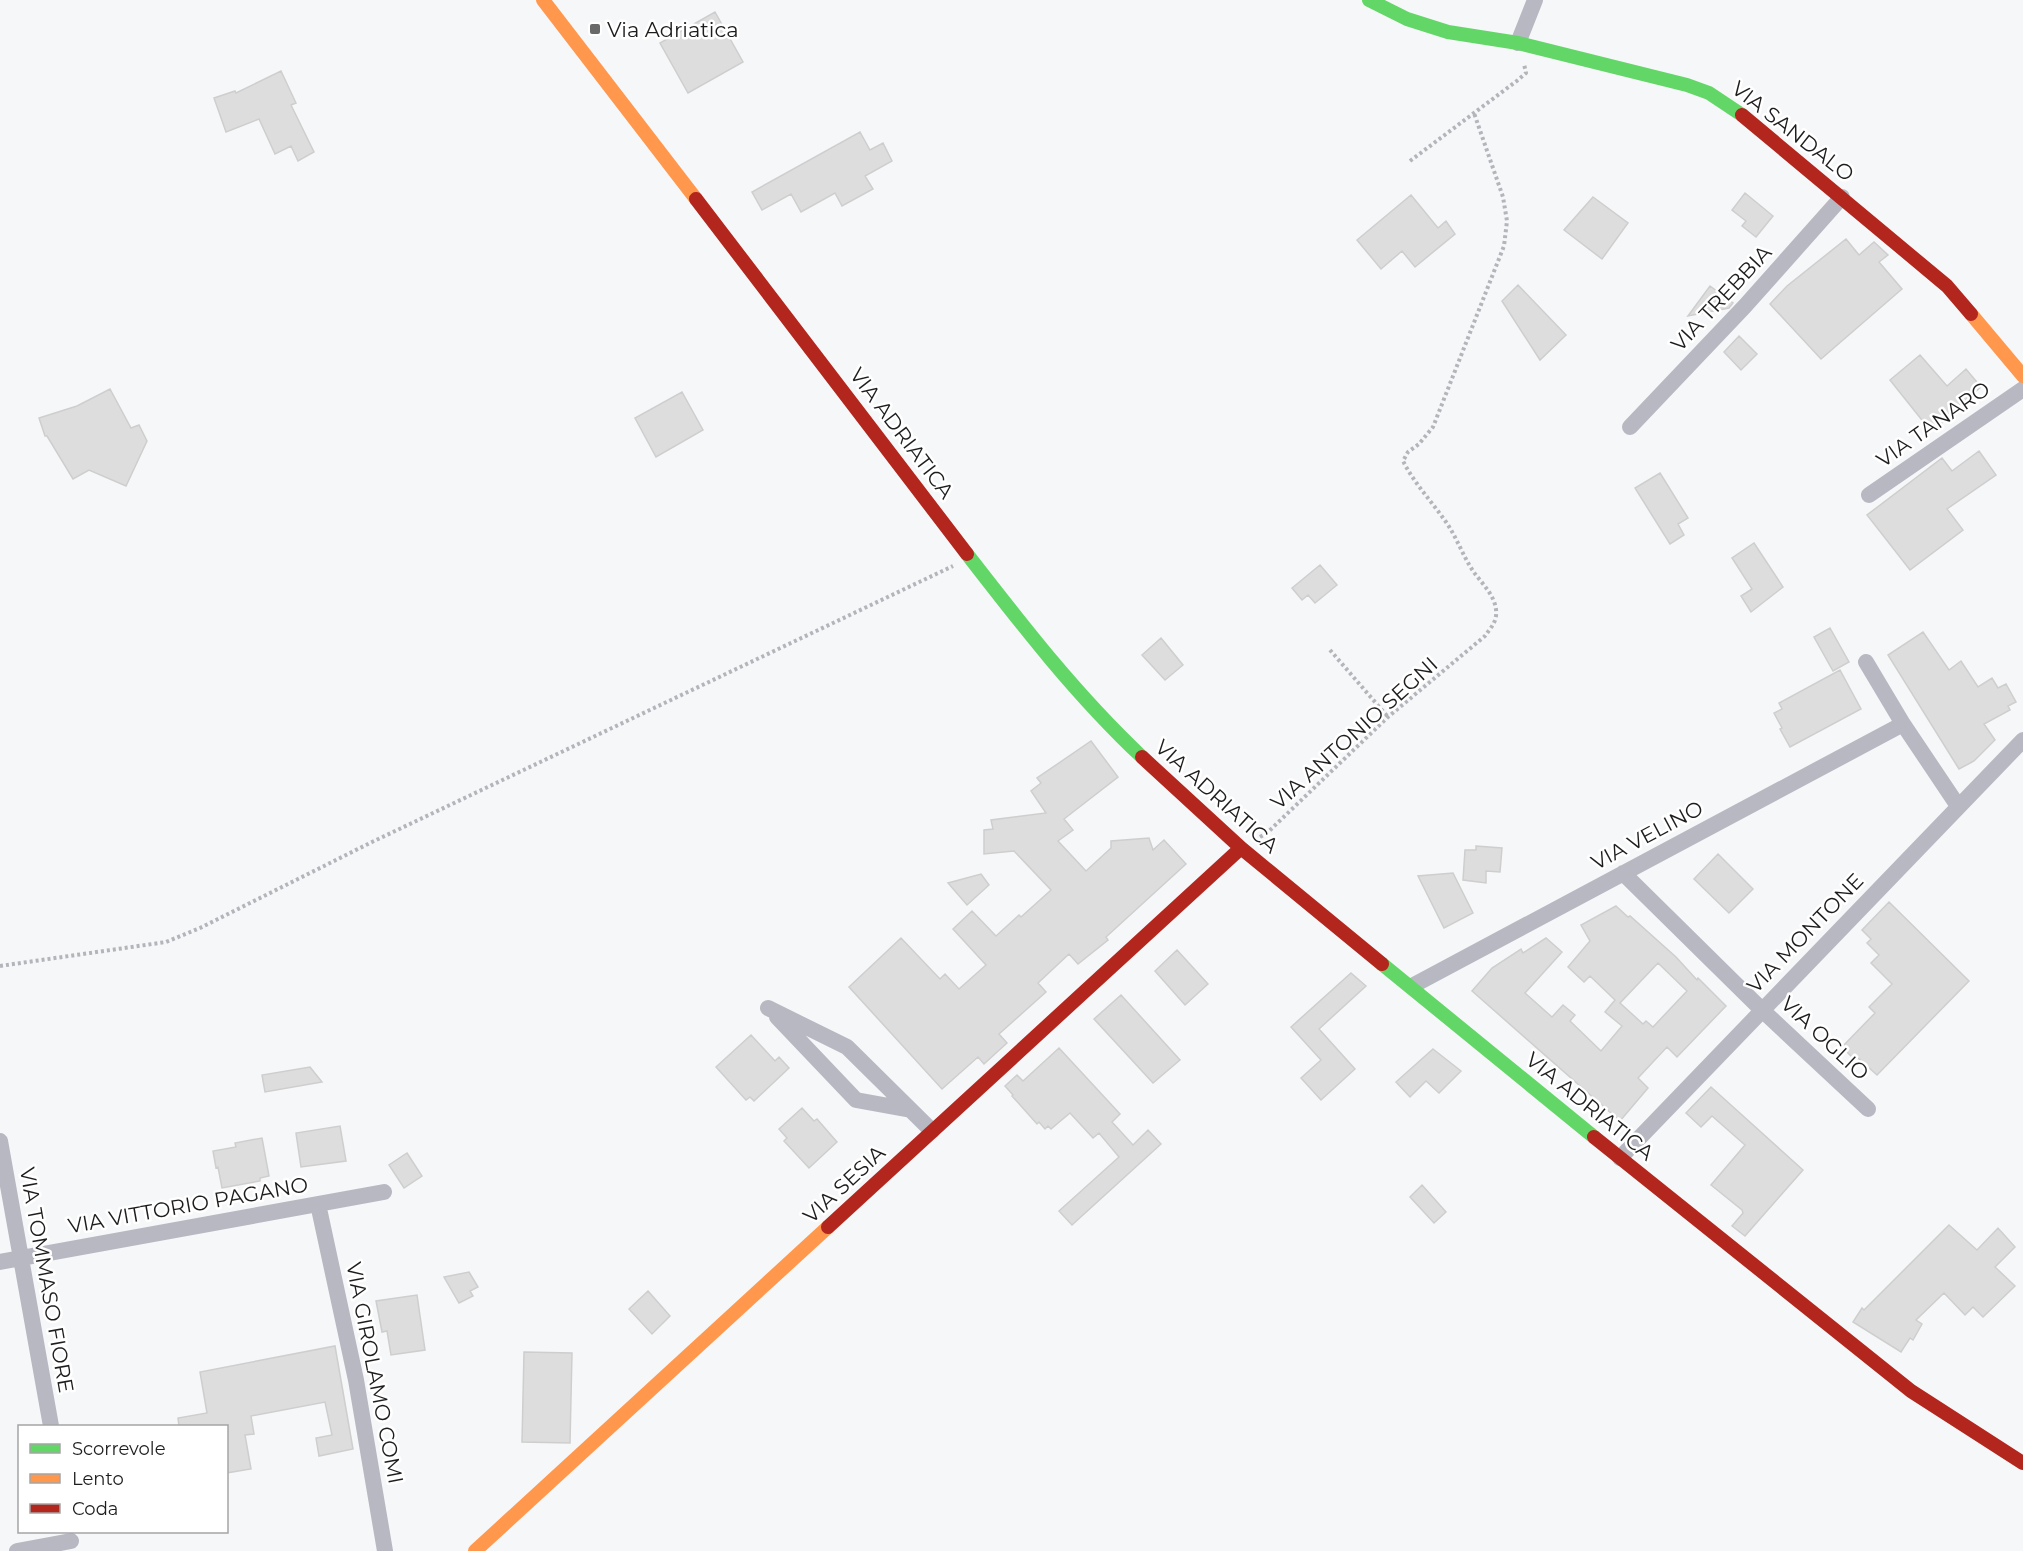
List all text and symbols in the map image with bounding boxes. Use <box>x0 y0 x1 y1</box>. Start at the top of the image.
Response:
place label: Via Adriatica <box>607 17 739 42</box>
marker: Via Adriatica <box>588 22 602 36</box>
street label: VIA SANDALO <box>1727 76 1859 186</box>
street label: VIA TREBBIA <box>1666 239 1777 356</box>
street label: VIA ADRIATICA <box>845 363 960 504</box>
street label: VIA TANARO <box>1872 376 1994 472</box>
street label: VIA ANTONIO SEGNI <box>1265 651 1443 815</box>
street label: VIA ADRIATICA <box>1150 734 1285 859</box>
street label: VIA VELINO <box>1587 795 1707 875</box>
street label: VIA MONTONE <box>1742 868 1868 998</box>
street label: VIA OGLIO <box>1776 991 1874 1085</box>
street label: VIA ADRIATICA <box>1521 1047 1660 1166</box>
street label: VIA SESIA <box>798 1139 891 1228</box>
street label: VIA TOMMASO FIORE <box>15 1165 79 1395</box>
street label: VIA VITTORIO PAGANO <box>66 1172 310 1238</box>
street label: VIA GIROLAMO COMI <box>341 1260 409 1486</box>
legend <box>18 1425 228 1533</box>
text: Scorrevole <box>72 1438 166 1460</box>
text: Lento <box>72 1468 124 1490</box>
text: Coda <box>72 1498 118 1520</box>

